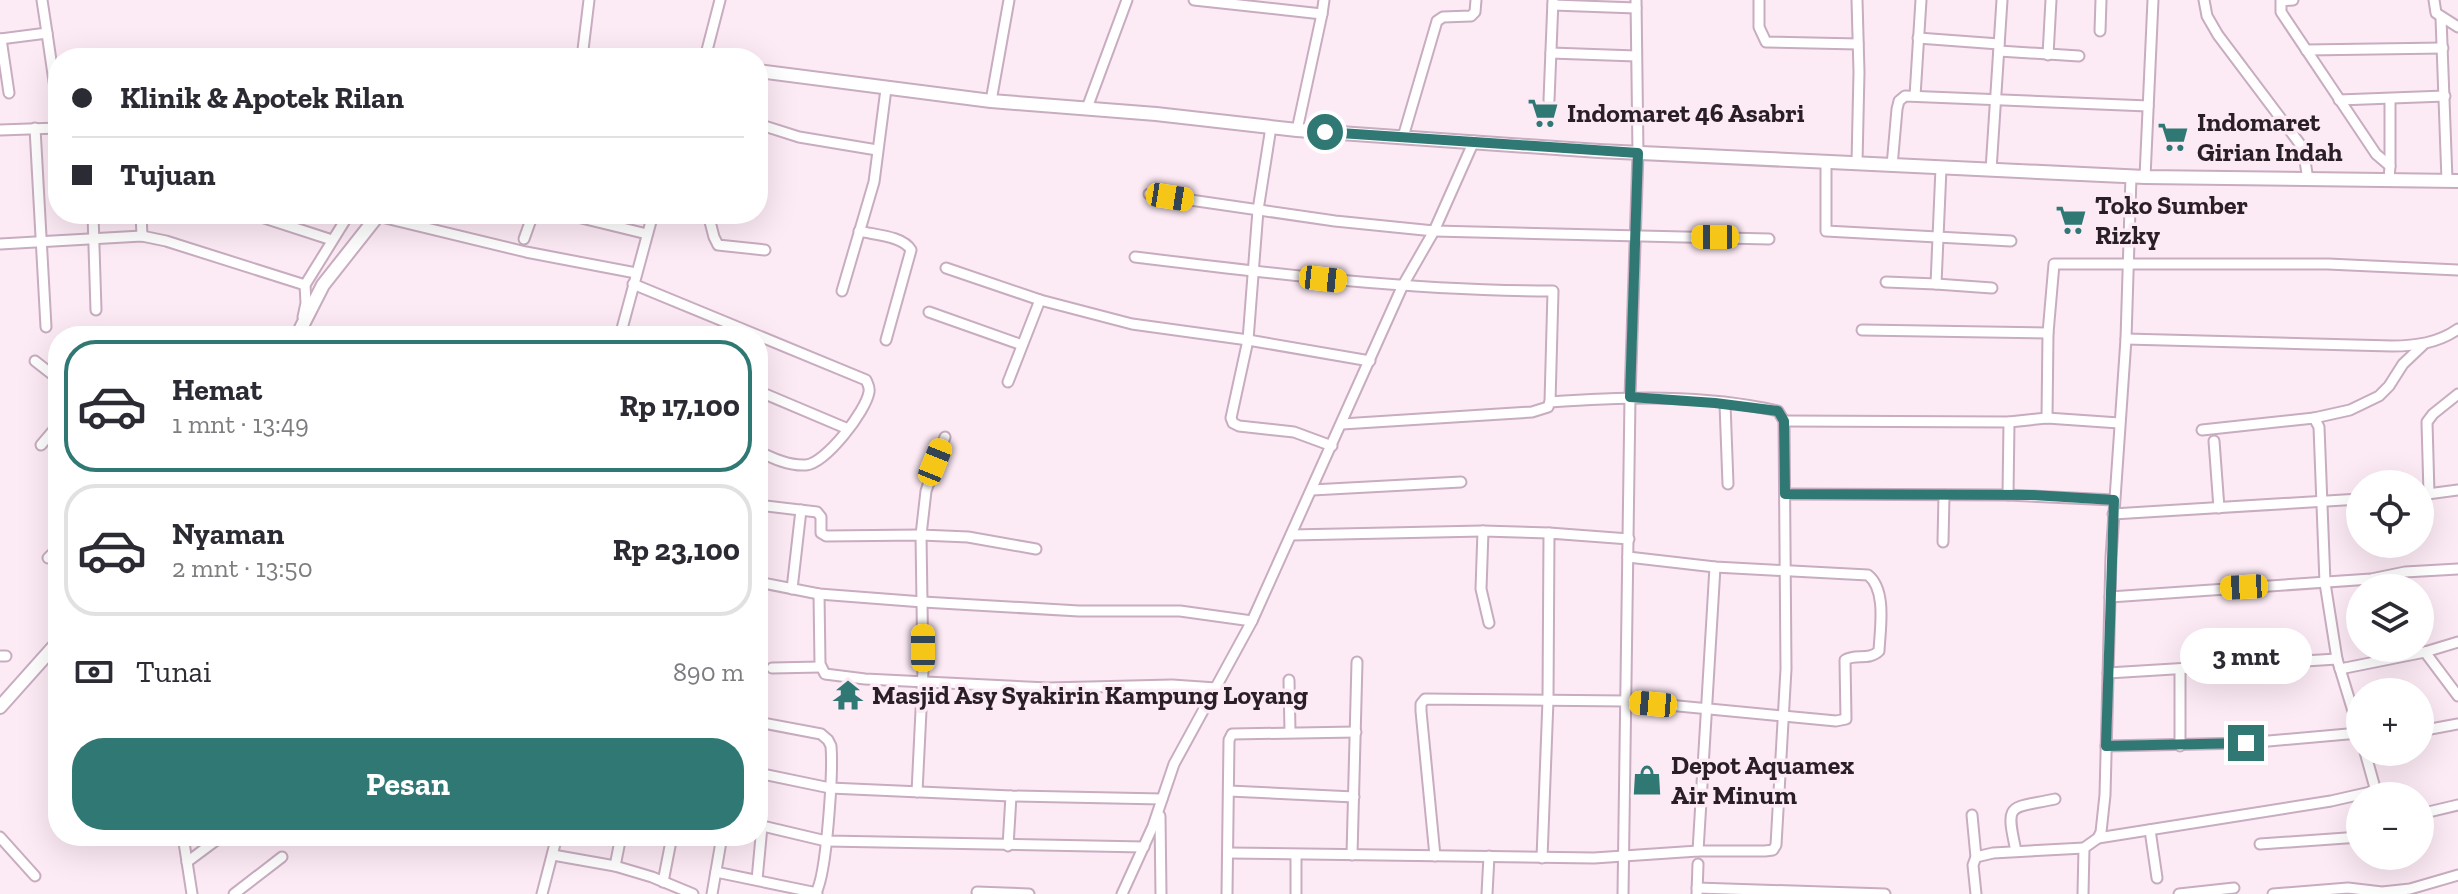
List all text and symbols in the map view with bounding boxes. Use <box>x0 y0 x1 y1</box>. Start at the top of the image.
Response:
text: Klinik & Apotek Rilan <box>120 80 404 116</box>
supermarket icon: Indomaret 46 Asabri <box>1526 96 1560 130</box>
place label: Indomaret 46 Asabri <box>1567 97 1805 129</box>
place label: Indomaret Girian Indah <box>2197 106 2343 168</box>
route start <box>1307 114 1343 150</box>
supermarket icon: Indomaret Girian Indah <box>2156 120 2190 154</box>
text: Tujuan <box>120 157 216 193</box>
car <box>1144 181 1196 213</box>
place label: Toko Sumber Rizky <box>2095 189 2248 251</box>
supermarket icon: Toko Sumber Rizky <box>2054 203 2088 237</box>
car <box>1691 225 1739 249</box>
car <box>1298 265 1348 293</box>
icon: car <box>76 370 148 442</box>
text: Hemat <box>172 372 262 408</box>
text: Rp 17,100 <box>620 388 740 424</box>
text: 1 mnt · 13:49 <box>172 408 309 440</box>
car <box>915 435 955 489</box>
map controls <box>2346 470 2434 870</box>
button: locate <box>2346 470 2434 558</box>
icon: car <box>76 514 148 586</box>
text: Nyaman <box>172 516 284 552</box>
text: Rp 23,100 <box>613 532 740 568</box>
text: 2 mnt · 13:50 <box>172 552 313 584</box>
car <box>2219 574 2269 600</box>
button: layers <box>2346 574 2434 662</box>
car <box>911 624 935 672</box>
callout: 3 mnt <box>2180 627 2312 683</box>
text: 3 mnt <box>2212 640 2280 672</box>
icon: cash <box>72 650 116 694</box>
text: Tunai <box>136 654 212 690</box>
text: 890 m <box>673 656 744 688</box>
temple icon: Masjid Asy Syakirin Kampung Loyang <box>831 678 865 712</box>
button: + <box>2346 678 2434 766</box>
place label: Masjid Asy Syakirin Kampung Loyang <box>872 679 1308 711</box>
car <box>1628 690 1678 718</box>
route end <box>2228 725 2264 761</box>
button: Pesan <box>72 738 744 830</box>
place label: Depot Aquamex Air Minum <box>1671 749 1854 811</box>
shop icon: Depot Aquamex Air Minum <box>1630 763 1664 797</box>
button: − <box>2346 782 2434 870</box>

